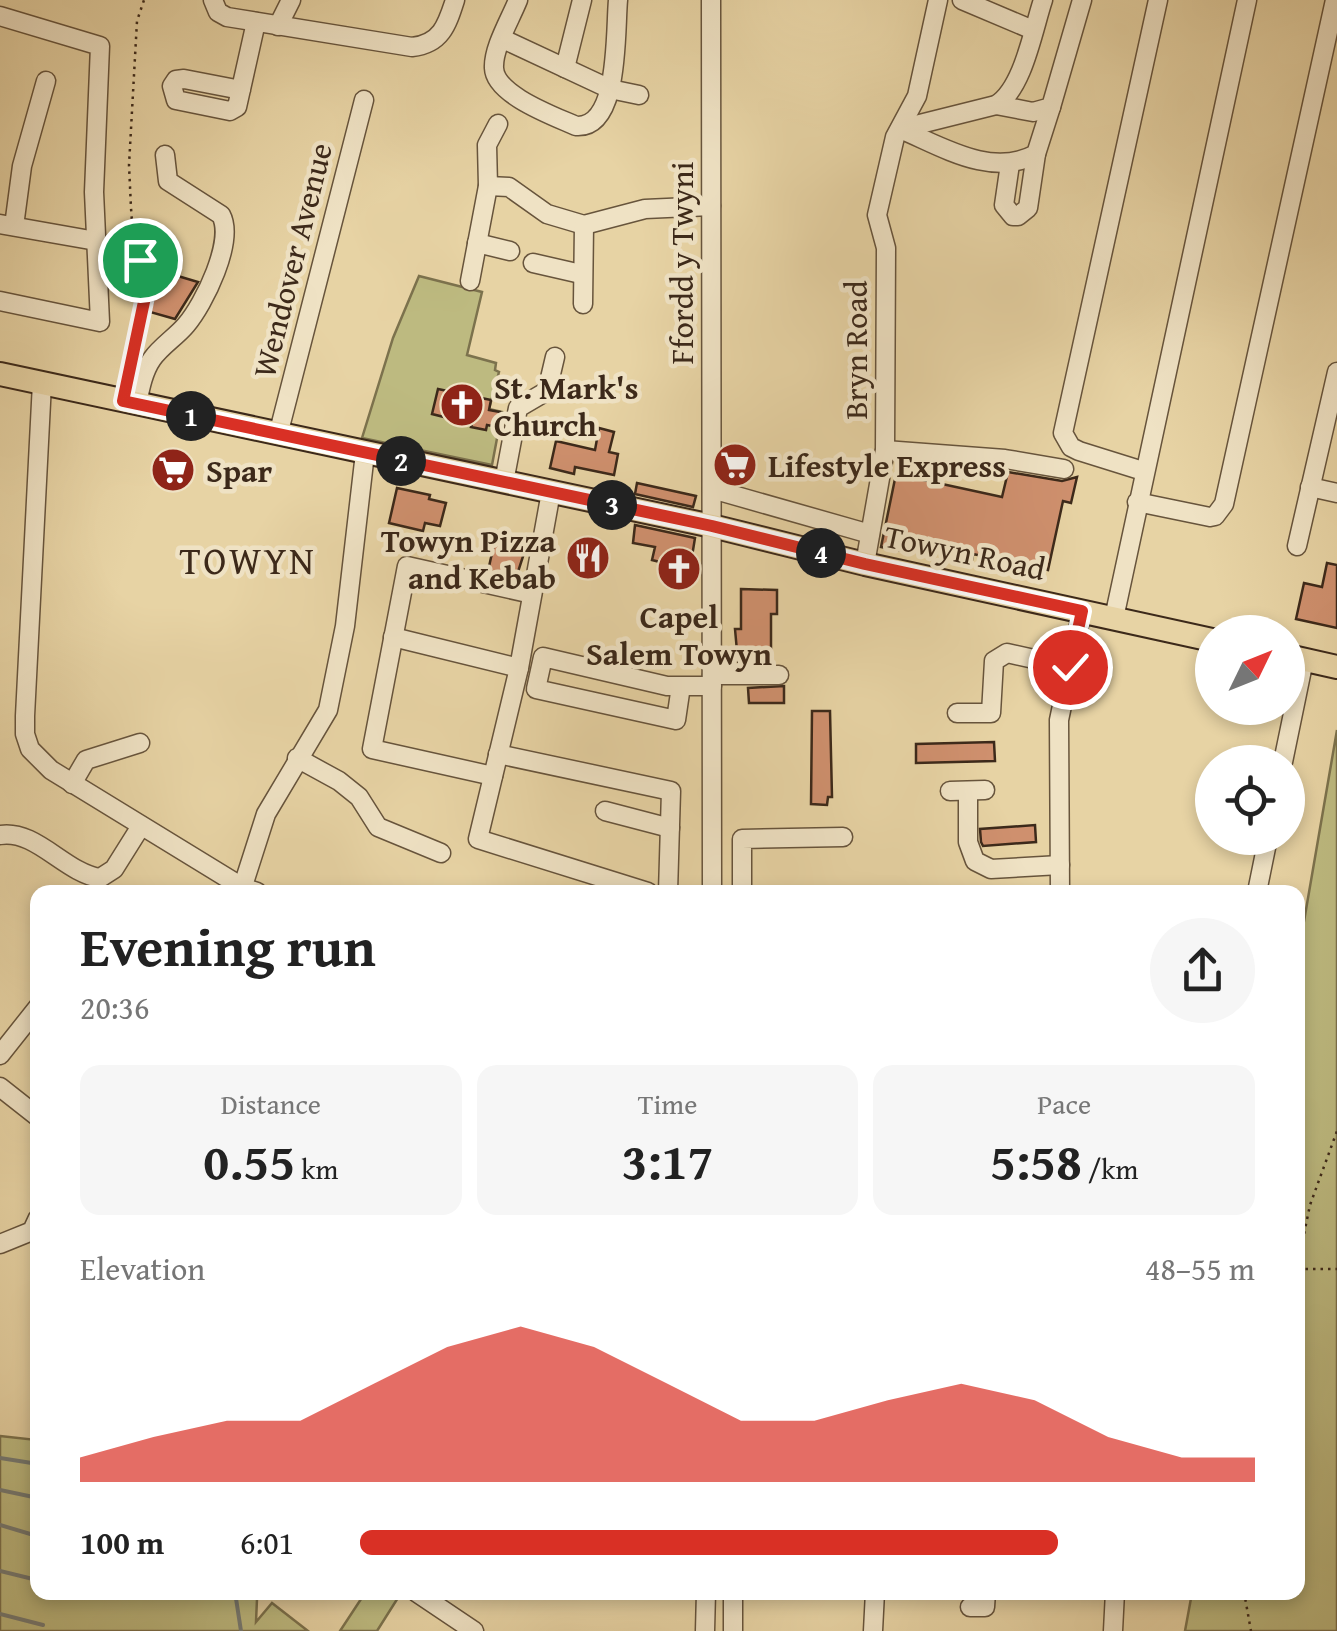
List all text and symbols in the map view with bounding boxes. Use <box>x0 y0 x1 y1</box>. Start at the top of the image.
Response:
street label: Wendover Avenue <box>240 138 344 382</box>
street label: Ffordd y Twyni <box>658 162 705 364</box>
pin <box>98 218 183 303</box>
icon: arrive <box>113 233 168 288</box>
street label: Bryn Road <box>832 280 879 420</box>
place label: St. Mark's Church <box>494 364 639 448</box>
church icon: St. Mark's Church <box>439 382 485 428</box>
pin: 1 <box>166 391 216 441</box>
text: 1 <box>184 395 198 436</box>
pin: 2 <box>376 436 426 486</box>
text: 2 <box>394 440 408 481</box>
supermarket icon: Lifestyle Express <box>712 442 758 488</box>
place label: Lifestyle Express <box>768 442 1006 489</box>
supermarket icon: Spar <box>150 447 196 493</box>
place label: Spar <box>206 447 272 494</box>
pin: 3 <box>587 480 637 530</box>
text: 3 <box>605 484 619 525</box>
street label: Towyn Road <box>880 512 1050 592</box>
place label: Towyn Pizza and Kebab <box>381 517 557 601</box>
pin: 4 <box>796 528 846 578</box>
district label: TOWYN <box>180 532 316 588</box>
text: 4 <box>814 532 828 573</box>
restaurant icon: Towyn Pizza and Kebab <box>565 535 611 581</box>
church icon: Capel Salem Towyn <box>656 546 702 592</box>
place label: Capel Salem Towyn <box>586 593 772 677</box>
north arrow <box>1195 615 1305 725</box>
map controls <box>1195 615 1305 855</box>
pin <box>1028 625 1113 710</box>
icon: check <box>1043 640 1098 695</box>
button: locate <box>1195 745 1305 855</box>
text: Evening run <box>80 906 376 986</box>
button: share <box>1150 918 1255 1023</box>
text: 20:36 <box>80 984 149 1031</box>
text: Distance <box>221 1083 321 1124</box>
text: Time <box>638 1083 697 1124</box>
text: Pace <box>1037 1083 1091 1124</box>
text: 0.55 <box>203 1124 295 1197</box>
text: 3:17 <box>622 1124 713 1197</box>
text: 5:58 <box>990 1124 1082 1197</box>
text: km <box>295 1148 338 1189</box>
text: /km <box>1082 1148 1138 1189</box>
text: Elevation <box>80 1245 205 1292</box>
text: 48–55 m <box>1145 1245 1255 1292</box>
text: 100 m <box>80 1519 164 1566</box>
text: 6:01 <box>240 1519 294 1566</box>

